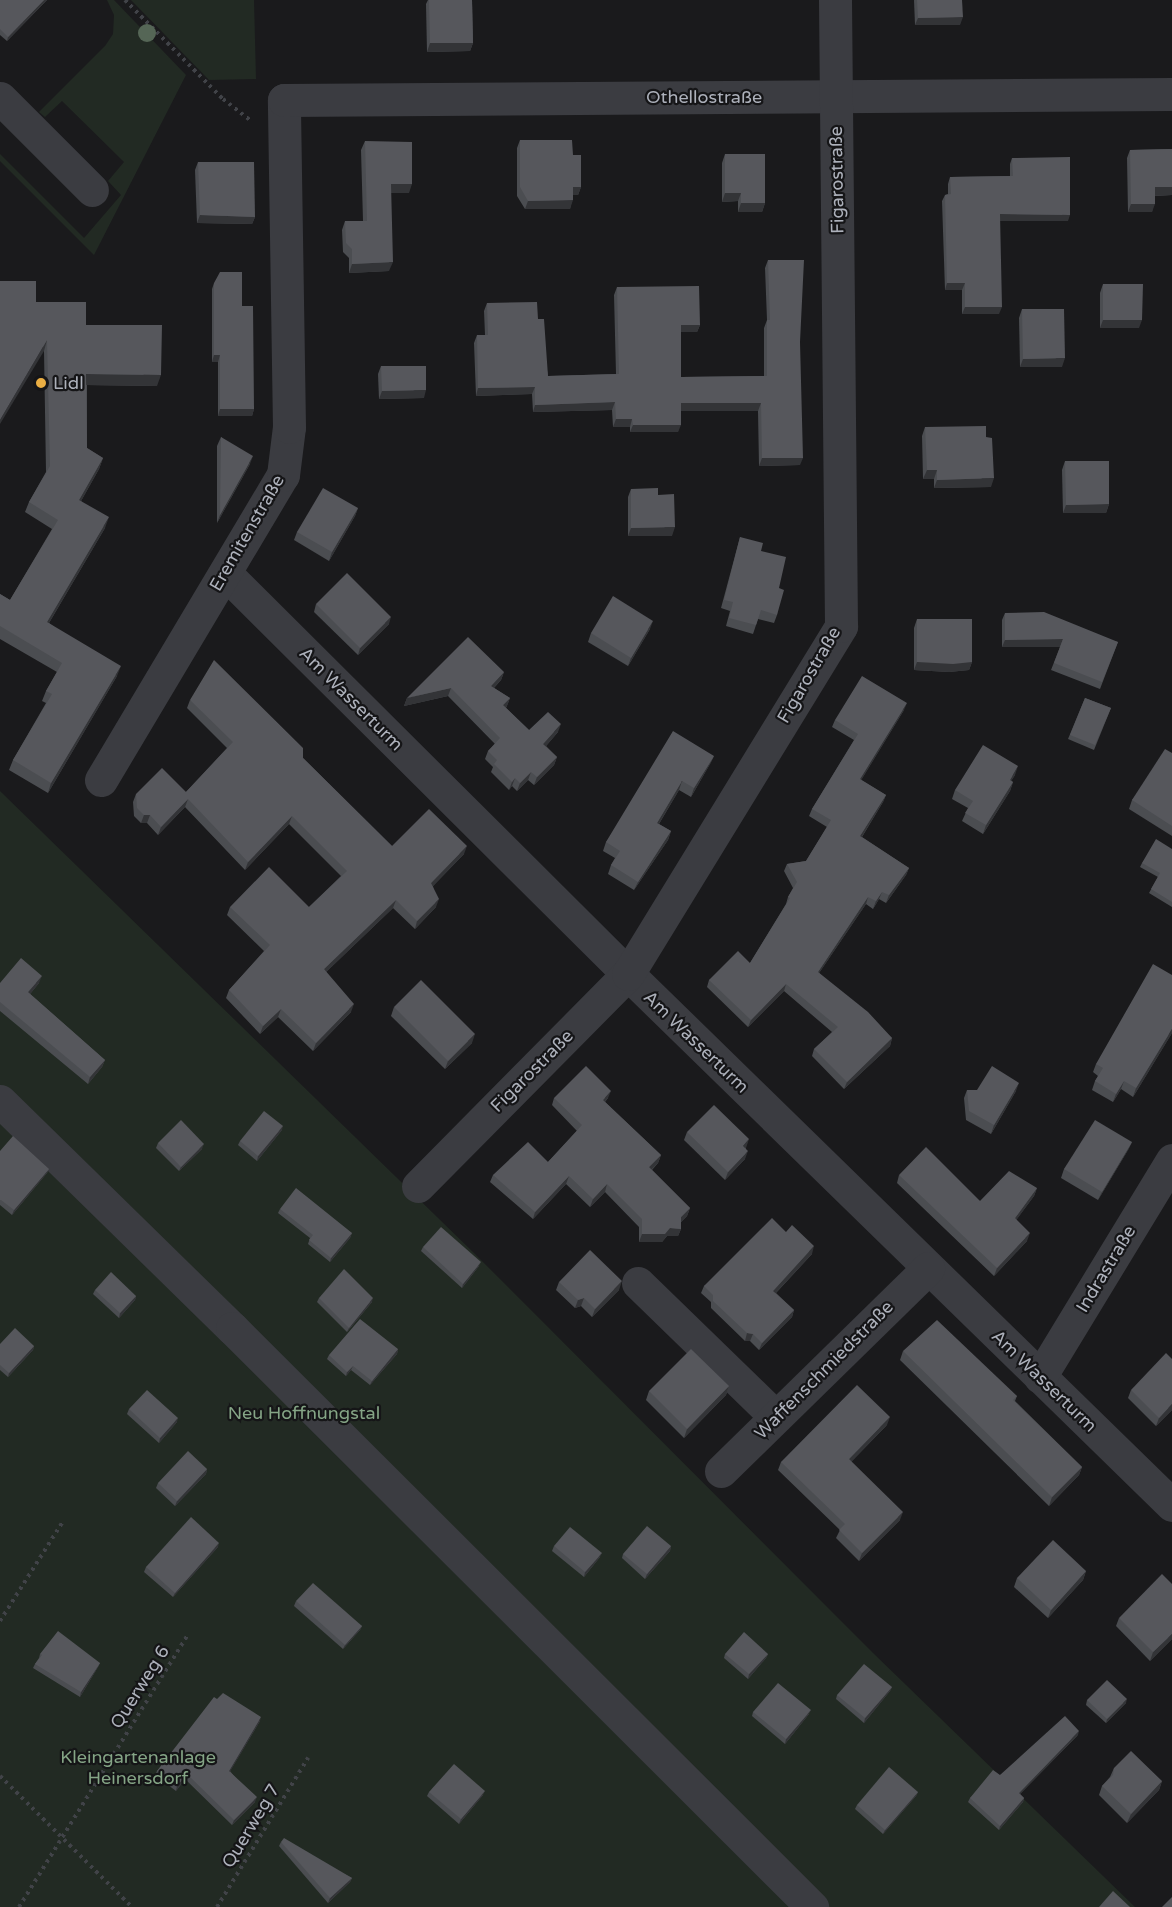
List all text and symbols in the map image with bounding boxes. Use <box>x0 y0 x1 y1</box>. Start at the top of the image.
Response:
street label: Othellostraße <box>646 86 762 108</box>
street label: Figarostraße <box>825 126 849 234</box>
place label: Lidl <box>53 372 84 394</box>
marker: Lidl <box>34 376 48 390</box>
street label: Eremitenstraße <box>205 471 289 595</box>
street label: Figarostraße <box>773 623 845 727</box>
street label: Am Wasserturm <box>295 643 407 755</box>
street label: Am Wasserturm <box>639 986 753 1098</box>
street label: Figarostraße <box>486 1025 578 1117</box>
street label: Indrastraße <box>1072 1221 1140 1317</box>
street label: Waffenschmiedstraße <box>750 1296 898 1444</box>
street label: Am Wasserturm <box>987 1325 1101 1437</box>
park label: Neu Hoffnungstal <box>228 1402 380 1424</box>
street label: Querweg 6 <box>106 1641 174 1733</box>
park label: Kleingartenanlage Heinersdorf <box>60 1747 216 1790</box>
street label: Querweg 7 <box>217 1780 285 1872</box>

